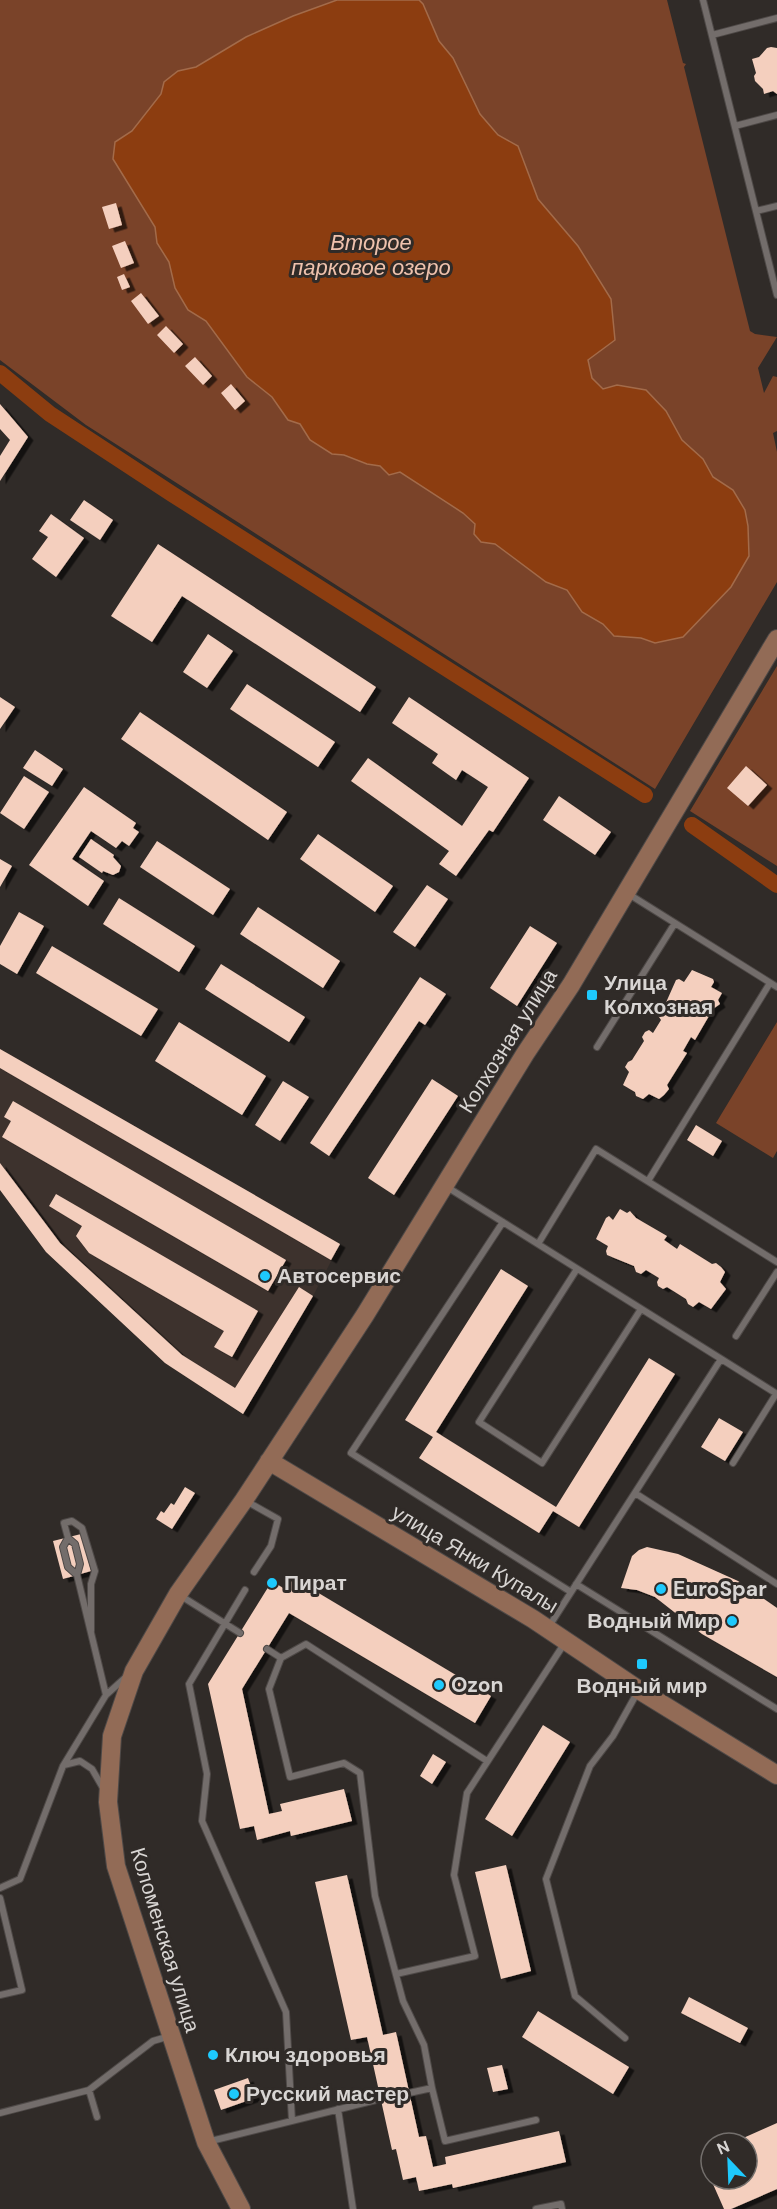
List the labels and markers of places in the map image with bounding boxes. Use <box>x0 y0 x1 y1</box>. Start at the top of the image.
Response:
place label: Улица Колхозная <box>604 969 713 1021</box>
marker: Улица Колхозная <box>585 988 599 1002</box>
place label: Автосервис <box>277 1262 401 1290</box>
marker: Автосервис <box>258 1269 272 1283</box>
place label: Пират <box>284 1569 347 1597</box>
place label: EuroSpar <box>673 1575 767 1603</box>
marker: Пират <box>265 1576 279 1590</box>
marker: EuroSpar <box>654 1582 668 1596</box>
place label: Водный Мир <box>587 1607 720 1635</box>
marker: Водный Мир <box>725 1614 739 1628</box>
marker: Водный мир <box>635 1657 649 1671</box>
place label: Ozon <box>451 1671 504 1699</box>
place label: Водный мир <box>577 1672 707 1700</box>
marker: Ozon <box>432 1678 446 1692</box>
place label: Ключ здоровья <box>225 2041 386 2069</box>
marker: Ключ здоровья <box>206 2048 220 2062</box>
place label: Русский мастер <box>246 2080 409 2108</box>
marker: Русский мастер <box>227 2087 241 2101</box>

